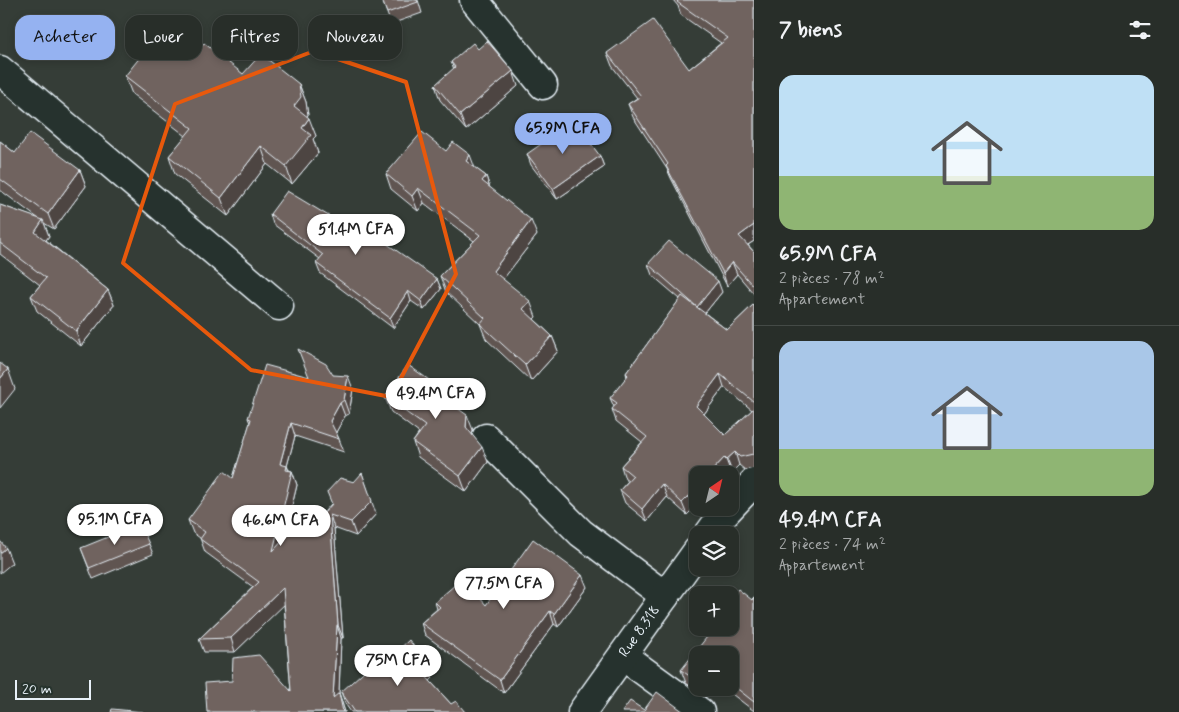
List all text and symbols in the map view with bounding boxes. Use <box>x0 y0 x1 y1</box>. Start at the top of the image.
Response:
chip: Acheter <box>15 15 115 60</box>
chip: Louer <box>125 15 202 60</box>
chip: Filtres <box>212 15 298 60</box>
chip: Nouveau <box>308 15 402 60</box>
text: 7 biens <box>779 16 842 44</box>
icon: filters <box>1126 16 1154 44</box>
icon: home <box>922 108 1012 198</box>
pin: 65.9M CFA <box>506 112 620 155</box>
text: 65.9M CFA <box>526 118 600 139</box>
pin: 51.4M CFA <box>299 214 413 256</box>
text: 51.4M CFA <box>318 219 394 240</box>
text: 65.9M CFA <box>779 240 877 268</box>
text: 2 pièces · 78 m² <box>779 268 885 289</box>
text: Appartement <box>779 289 865 310</box>
icon: home <box>922 373 1012 463</box>
pin: 49.4M CFA <box>379 378 493 420</box>
text: 49.4M CFA <box>397 383 475 404</box>
north arrow <box>689 466 739 516</box>
map controls <box>689 466 739 696</box>
pin: 95.1M CFA <box>58 504 172 546</box>
pin: 46.6M CFA <box>224 504 338 547</box>
text: 49.4M CFA <box>779 506 882 534</box>
text: 95.1M CFA <box>78 509 152 530</box>
text: 46.6M CFA <box>243 510 319 531</box>
button: layers <box>689 526 739 576</box>
text: 2 pièces · 74 m² <box>779 534 886 555</box>
text: Appartement <box>779 555 865 576</box>
pin: 77.5M CFA <box>447 568 561 610</box>
text: 77.5M CFA <box>465 573 543 594</box>
button: + <box>689 586 739 636</box>
street label: Rue 8.318 <box>614 602 665 661</box>
pin: 75M CFA <box>352 644 444 687</box>
button: − <box>689 646 739 696</box>
text: 75M CFA <box>365 650 431 671</box>
scale bar <box>15 677 91 700</box>
text: 20 m <box>22 680 52 698</box>

